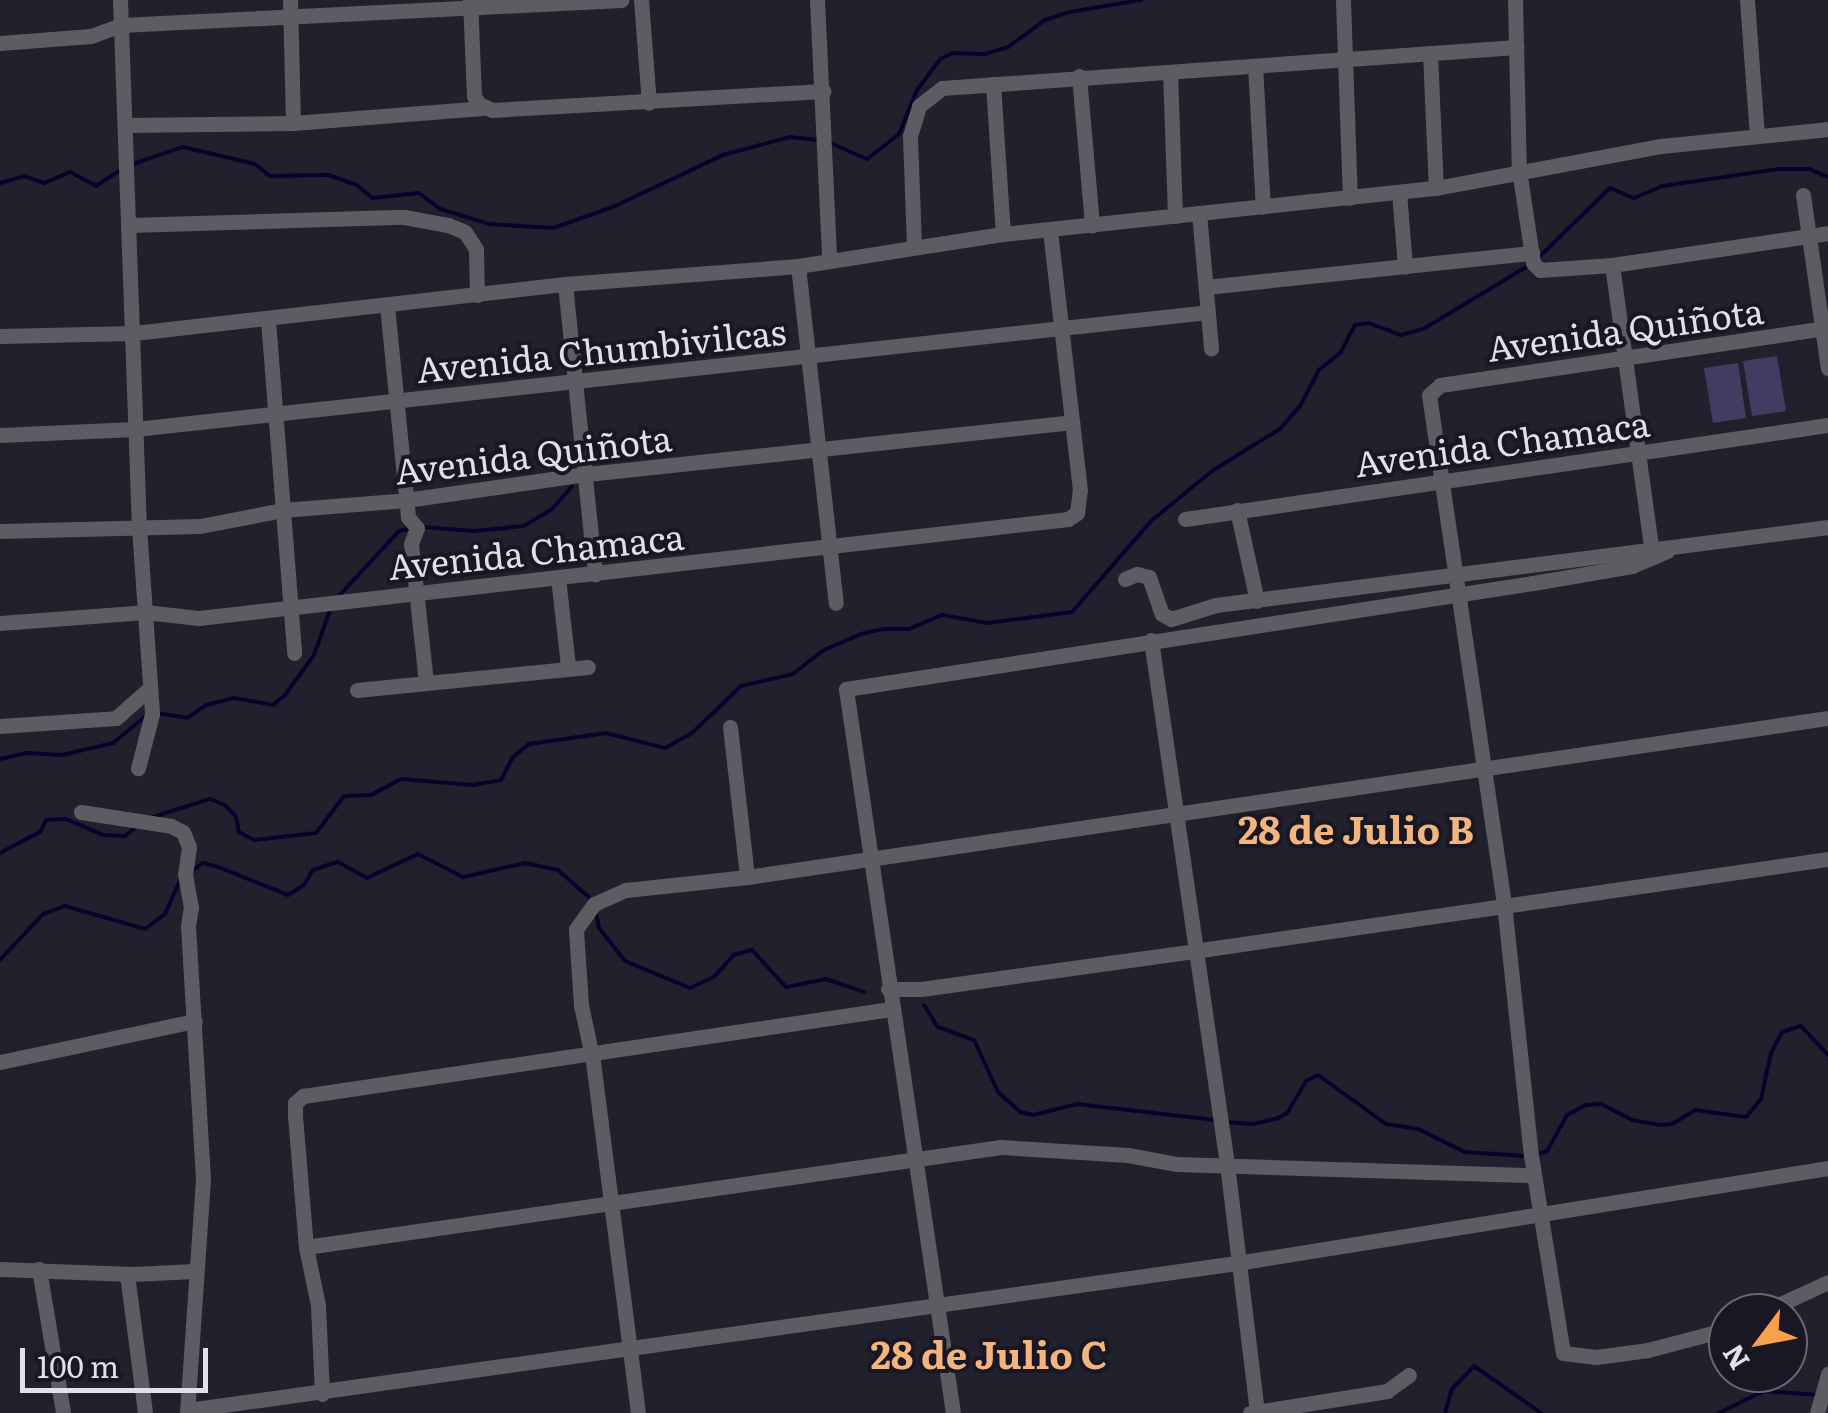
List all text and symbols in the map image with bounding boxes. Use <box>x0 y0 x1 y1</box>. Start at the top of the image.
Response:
street label: Avenida Quiñota <box>1484 288 1766 368</box>
street label: Avenida Chumbivilcas <box>414 309 788 389</box>
street label: Avenida Chamaca <box>1352 401 1652 483</box>
street label: Avenida Quiñota <box>392 415 674 491</box>
street label: Avenida Chamaca <box>386 514 686 586</box>
district label: 28 de Julio B <box>1238 805 1474 851</box>
north arrow <box>1708 1293 1808 1393</box>
scale bar <box>25 1328 212 1390</box>
district label: 28 de Julio C <box>871 1330 1107 1376</box>
text: N <box>1710 1337 1758 1379</box>
text: 100 m <box>37 1343 119 1387</box>

